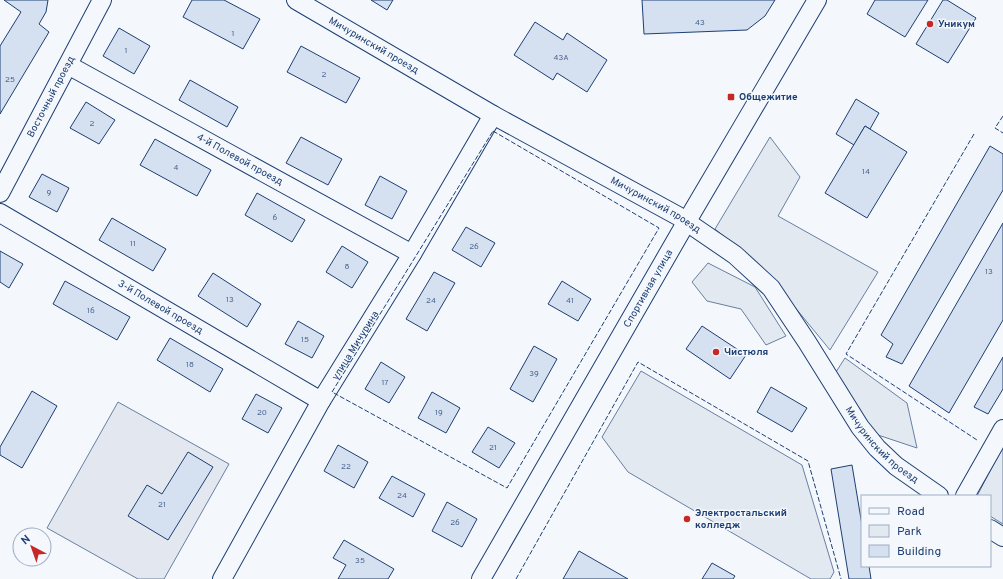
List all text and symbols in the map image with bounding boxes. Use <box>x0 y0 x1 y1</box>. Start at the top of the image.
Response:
street label: Мичуринский проезд <box>326 14 422 77</box>
house number: 43 <box>695 18 705 28</box>
place label: Уникум <box>938 18 975 31</box>
marker: Уникум <box>925 19 935 29</box>
house number: 1 <box>232 29 234 39</box>
house number: 1 <box>125 46 127 56</box>
street label: Восточный проезд <box>24 53 78 140</box>
house number: 43А <box>553 53 569 63</box>
house number: 2 <box>322 70 327 80</box>
house number: 25 <box>5 75 15 85</box>
place label: Общежитие <box>739 91 798 104</box>
marker: Общежитие <box>726 92 736 102</box>
house number: 2 <box>90 119 95 129</box>
street label: 4-й Полевой проезд <box>194 130 286 189</box>
house number: 4 <box>174 163 179 173</box>
house number: 14 <box>862 167 870 177</box>
street label: Мичуринский проезд <box>608 174 704 236</box>
house number: 9 <box>47 188 52 198</box>
house number: 6 <box>273 213 278 223</box>
house number: 11 <box>130 239 136 249</box>
house number: 26 <box>469 242 479 252</box>
street label: Спортивная улица <box>621 247 676 330</box>
house number: 8 <box>345 262 350 272</box>
house number: 13 <box>985 267 993 277</box>
street label: 3-й Полевой проезд <box>116 277 206 337</box>
house number: 13 <box>226 295 234 305</box>
house number: 24 <box>426 296 436 306</box>
house number: 41 <box>566 296 574 306</box>
house number: 16 <box>87 306 95 316</box>
street label: улица Мичурина <box>329 308 382 383</box>
house number: 15 <box>301 335 309 345</box>
place label: Чистюля <box>724 346 768 359</box>
marker: Чистюля <box>711 347 721 357</box>
house number: 18 <box>186 360 194 370</box>
house number: 39 <box>529 369 539 379</box>
house number: 17 <box>381 378 389 388</box>
street label: Мичуринский проезд <box>842 404 921 487</box>
house number: 20 <box>257 408 267 418</box>
house number: 19 <box>435 408 443 418</box>
house number: 21 <box>489 443 497 453</box>
house number: 22 <box>341 462 351 472</box>
house number: 24 <box>397 491 407 501</box>
legend <box>861 495 991 567</box>
house number: 21 <box>158 500 166 510</box>
text: Road <box>897 504 925 520</box>
place label: Электростальский колледж <box>695 507 787 532</box>
marker: Электростальский колледж <box>682 514 692 524</box>
house number: 26 <box>450 518 460 528</box>
text: Park <box>897 524 922 540</box>
north arrow <box>12 527 52 567</box>
text: N <box>19 532 34 548</box>
text: Building <box>897 544 941 560</box>
house number: 35 <box>355 556 365 566</box>

